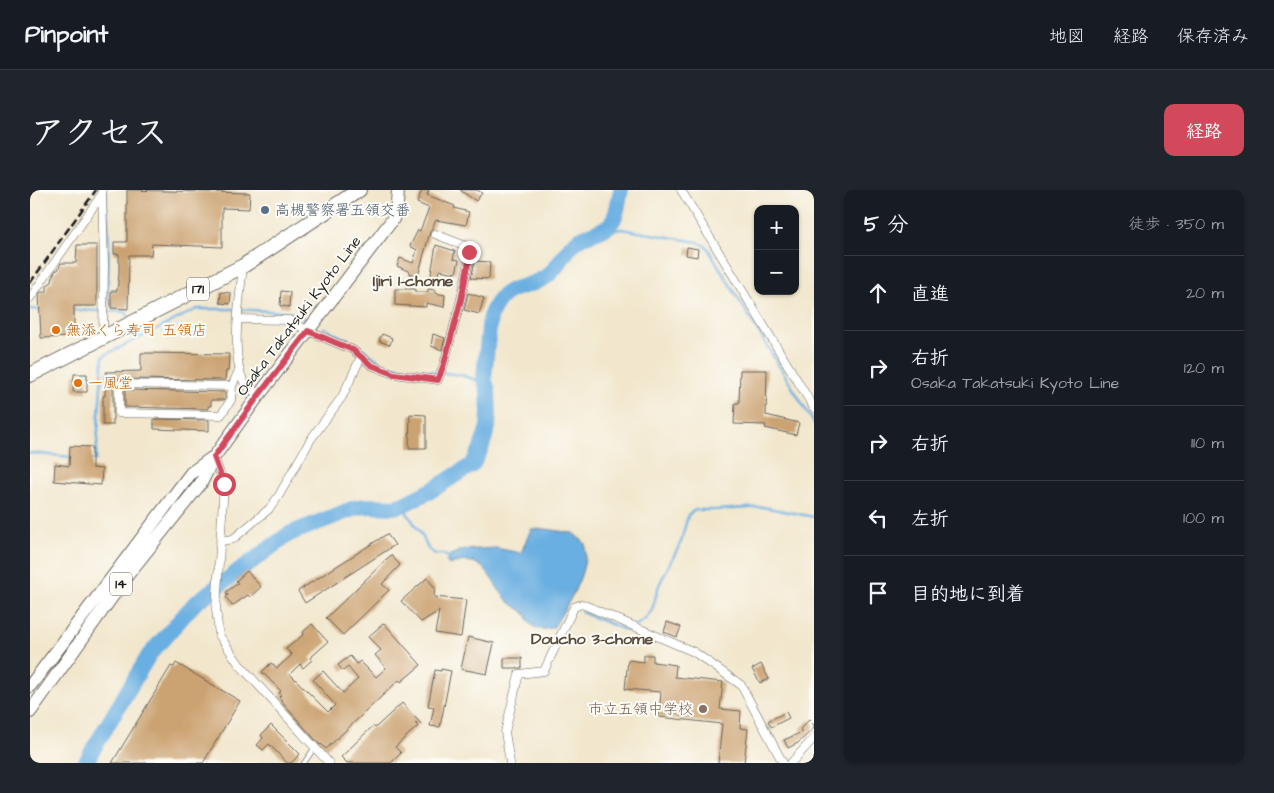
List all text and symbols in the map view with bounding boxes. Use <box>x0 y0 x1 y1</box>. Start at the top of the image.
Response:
text: Pinpoint <box>25 18 108 52</box>
text: 地図 <box>1049 24 1085 49</box>
text: 経路 <box>1113 24 1149 49</box>
text: 保存済み <box>1177 24 1249 49</box>
button: 経路 <box>1164 104 1244 156</box>
text: アクセス <box>30 109 168 158</box>
place label: 高槻警察署五領交番 <box>275 200 410 221</box>
marker: 高槻警察署五領交番 <box>259 204 271 216</box>
map controls <box>754 205 799 295</box>
button: + <box>754 205 799 250</box>
text: 5 分 <box>864 210 908 239</box>
text: 徒歩 · 350 m <box>1129 213 1224 235</box>
street label: Osaka Takatsuki Kyoto Line <box>232 232 367 401</box>
route end <box>458 241 481 264</box>
button: − <box>754 250 799 295</box>
district label: Ijiri 1-chome <box>372 270 454 292</box>
road number: 171 <box>187 278 209 300</box>
icon: ahead <box>864 279 892 307</box>
text: 直進 <box>911 281 949 308</box>
text: 20 m <box>1186 282 1224 304</box>
place label: 無添くら寿司 五領店 <box>66 320 207 341</box>
marker: 無添くら寿司 五領店 <box>50 324 62 336</box>
text: 右折 <box>911 345 949 372</box>
icon: right <box>864 354 892 382</box>
text: 120 m <box>1184 357 1224 379</box>
text: Osaka Takatsuki Kyoto Line <box>911 372 1119 394</box>
place label: 一風堂 <box>88 373 133 394</box>
marker: 一風堂 <box>72 377 84 389</box>
icon: right <box>864 429 892 457</box>
text: 右折 <box>911 431 949 458</box>
text: 110 m <box>1191 432 1224 454</box>
route start <box>213 473 236 496</box>
icon: left <box>864 504 892 532</box>
text: 左折 <box>911 506 949 533</box>
text: 100 m <box>1183 507 1224 529</box>
road number: 14 <box>110 572 132 596</box>
icon: arrive <box>864 579 892 607</box>
text: 目的地に到着 <box>911 581 1025 608</box>
district label: Doucho 3-chome <box>531 628 653 650</box>
place label: 市立五領中学校 <box>588 699 693 720</box>
marker: 市立五領中学校 <box>697 703 709 715</box>

